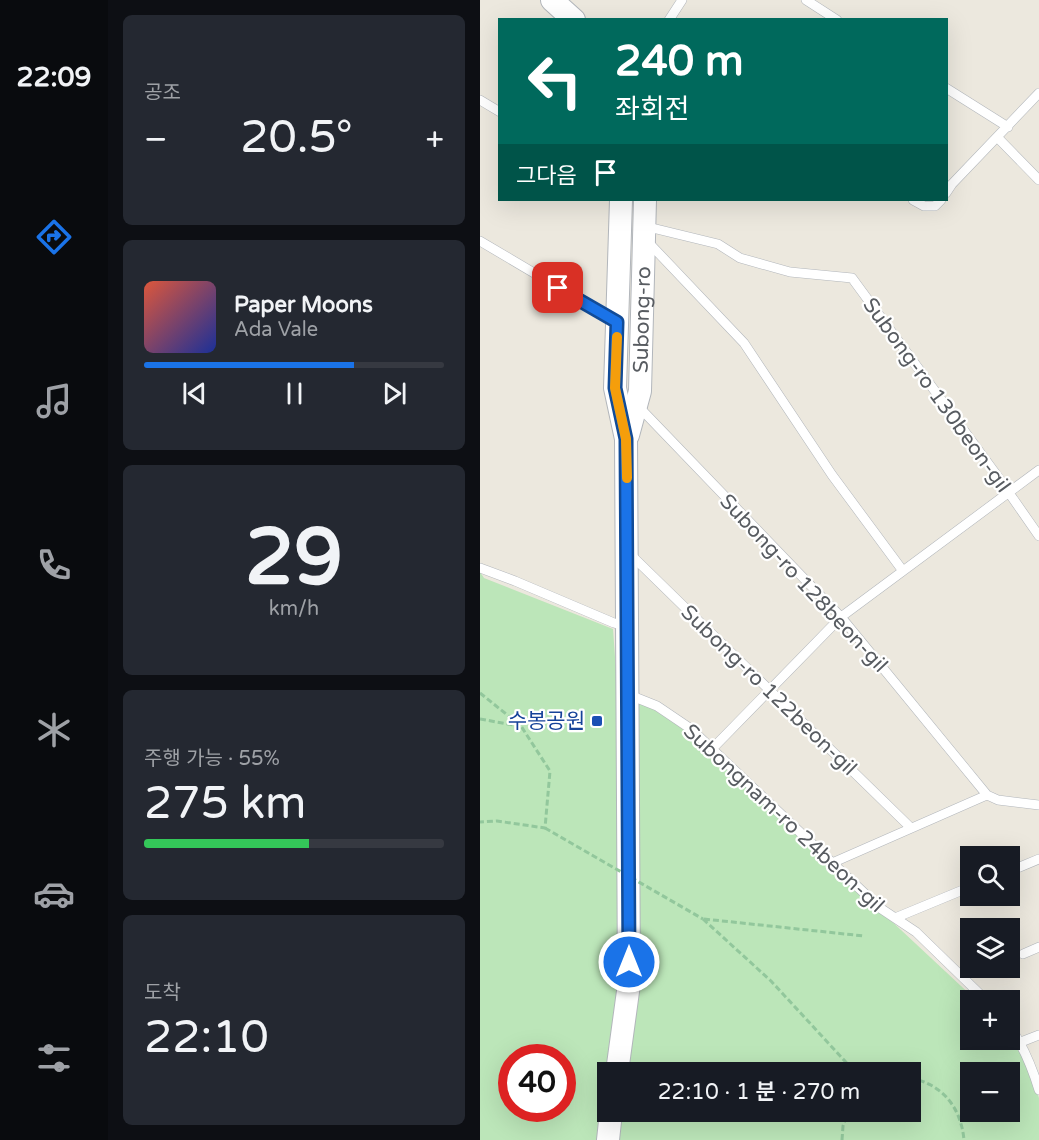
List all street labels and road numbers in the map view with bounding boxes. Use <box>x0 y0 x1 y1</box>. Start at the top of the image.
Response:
street label: Subong-ro <box>628 266 656 373</box>
street label: Subong-ro 130beon-gil <box>858 293 1016 498</box>
street label: Subong-ro 128beon-gil <box>714 489 893 678</box>
street label: Subong-ro 122beon-gil <box>676 600 862 781</box>
street label: Subongnam-ro 24beon-gil <box>678 719 889 918</box>

